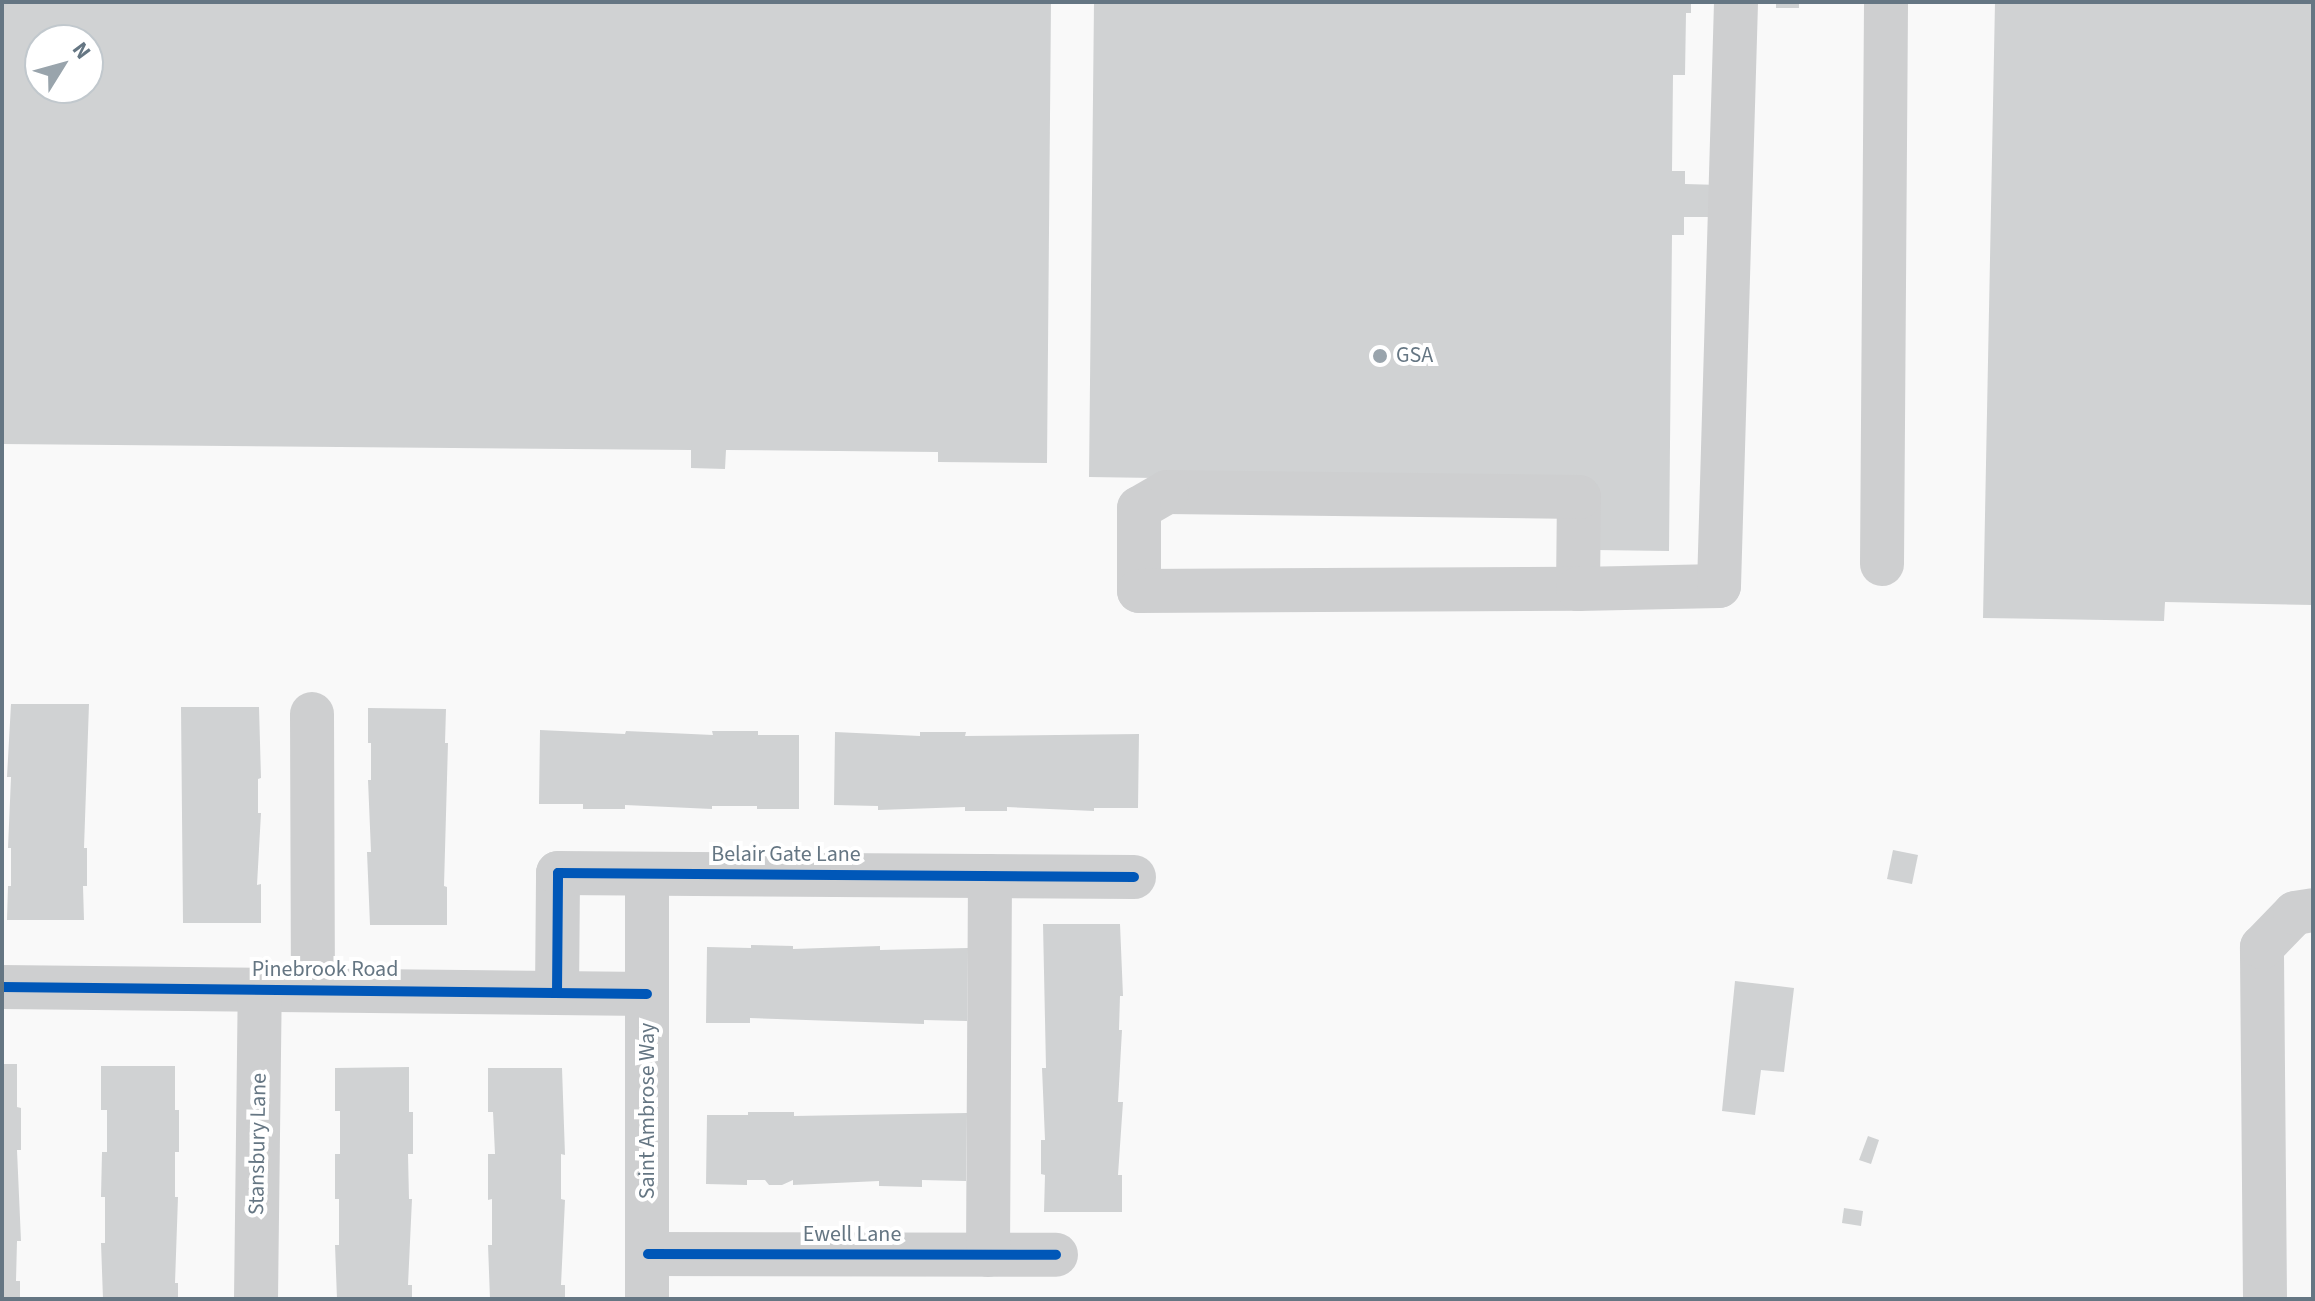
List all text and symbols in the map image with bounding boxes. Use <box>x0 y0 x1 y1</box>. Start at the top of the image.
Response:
north arrow <box>24 24 104 104</box>
text: N <box>64 35 99 66</box>
place label: GSA <box>1396 343 1433 369</box>
marker: GSA <box>1371 347 1389 365</box>
street label: Belair Gate Lane <box>711 842 861 868</box>
street label: Pinebrook Road <box>252 957 398 983</box>
street label: Saint Ambrose Way <box>635 1023 661 1199</box>
street label: Stansbury Lane <box>244 1073 272 1215</box>
street label: Ewell Lane <box>803 1222 901 1248</box>

